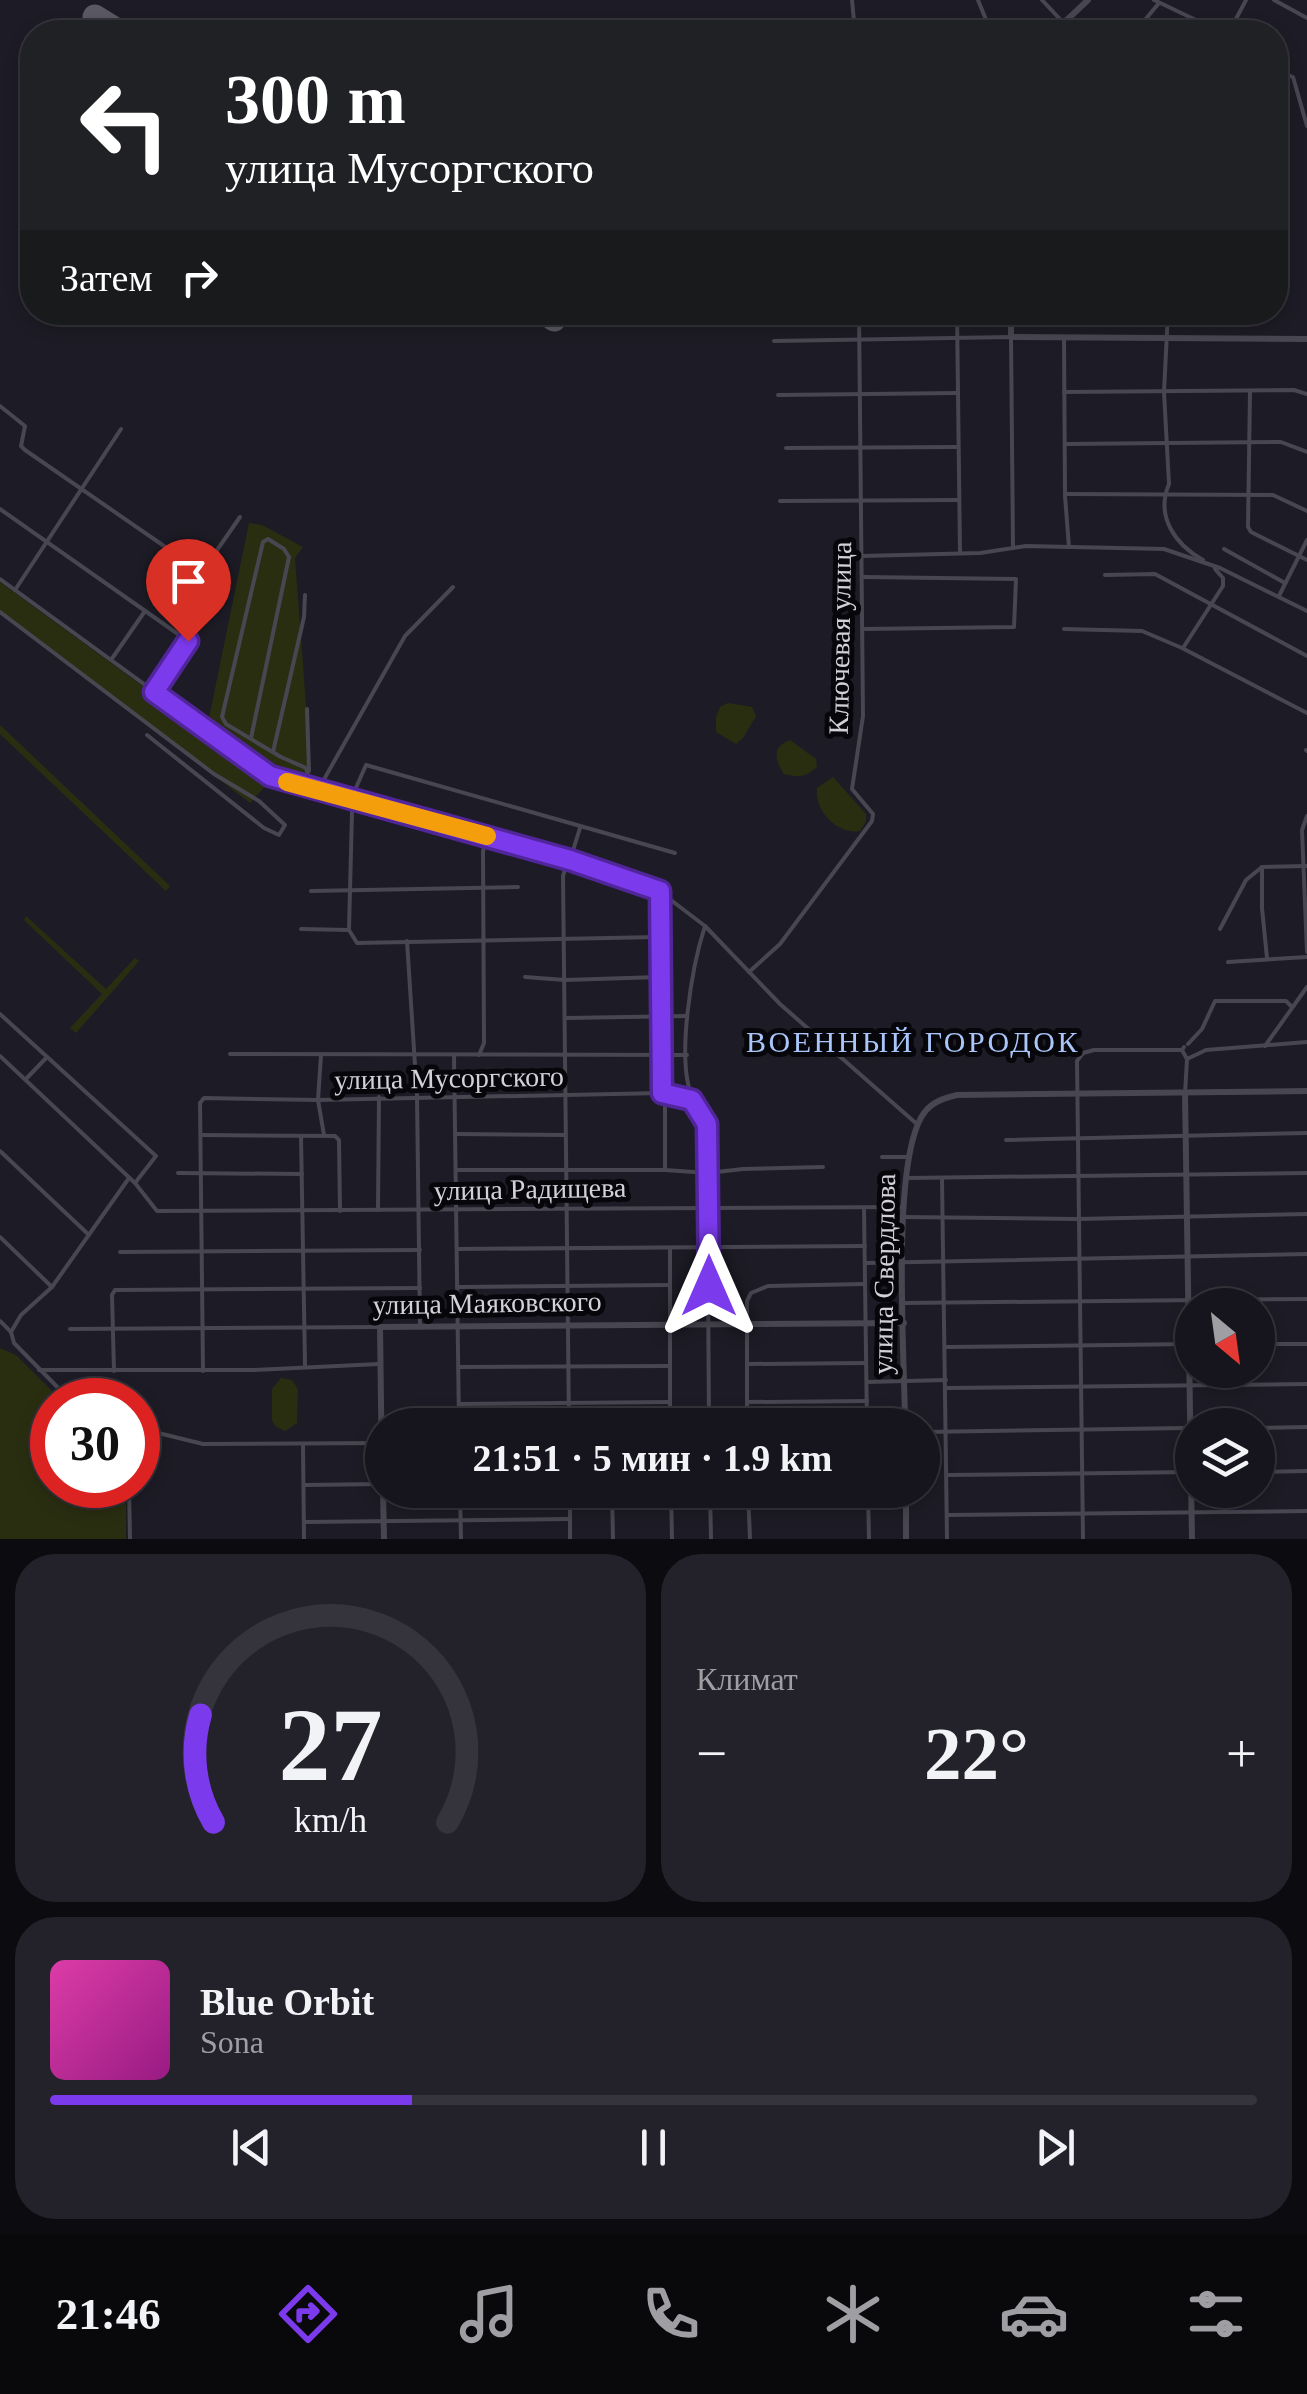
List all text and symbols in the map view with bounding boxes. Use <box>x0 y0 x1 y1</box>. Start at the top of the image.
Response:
icon: left <box>60 60 190 190</box>
text: 300 m <box>225 61 406 138</box>
text: улица Мусоргского <box>225 143 594 193</box>
icon: right <box>172 250 227 305</box>
text: Затем <box>60 257 152 299</box>
pin <box>146 539 231 642</box>
street label: Ключевая улица <box>823 541 857 735</box>
icon: arrive <box>161 554 216 609</box>
district label: ВОЕННЫЙ ГОРОДОК <box>746 1025 1080 1058</box>
street label: улица Мусоргского <box>334 1060 564 1096</box>
street label: улица Радищева <box>433 1172 627 1206</box>
street label: улица Свердлова <box>867 1172 901 1375</box>
position arrow <box>657 1234 761 1338</box>
street label: улица Маяковского <box>372 1286 602 1320</box>
north arrow <box>1175 1288 1275 1388</box>
map controls <box>1175 1288 1275 1508</box>
speed limit sign: 30 <box>30 1378 160 1508</box>
button: layers <box>1175 1408 1275 1508</box>
text: 21:51 · 5 мин · 1.9 km <box>473 1437 832 1479</box>
text: Климат <box>696 1661 798 1697</box>
text: 27 <box>279 1687 383 1802</box>
text: 22° <box>924 1712 1029 1795</box>
text: − <box>696 1723 727 1784</box>
text: + <box>1226 1723 1257 1784</box>
text: km/h <box>294 1800 367 1840</box>
text: Blue Orbit <box>200 1981 374 2023</box>
text: Sona <box>200 2024 264 2060</box>
icon: previous <box>224 2120 279 2175</box>
icon: pause <box>626 2120 681 2175</box>
icon: next <box>1028 2120 1083 2175</box>
icon: directions <box>273 2279 343 2349</box>
icon: music <box>454 2279 524 2349</box>
icon: phone <box>636 2279 706 2349</box>
icon: climate <box>818 2279 888 2349</box>
icon: car <box>999 2279 1069 2349</box>
icon: filters <box>1181 2279 1251 2349</box>
text: 21:46 <box>56 2289 161 2339</box>

